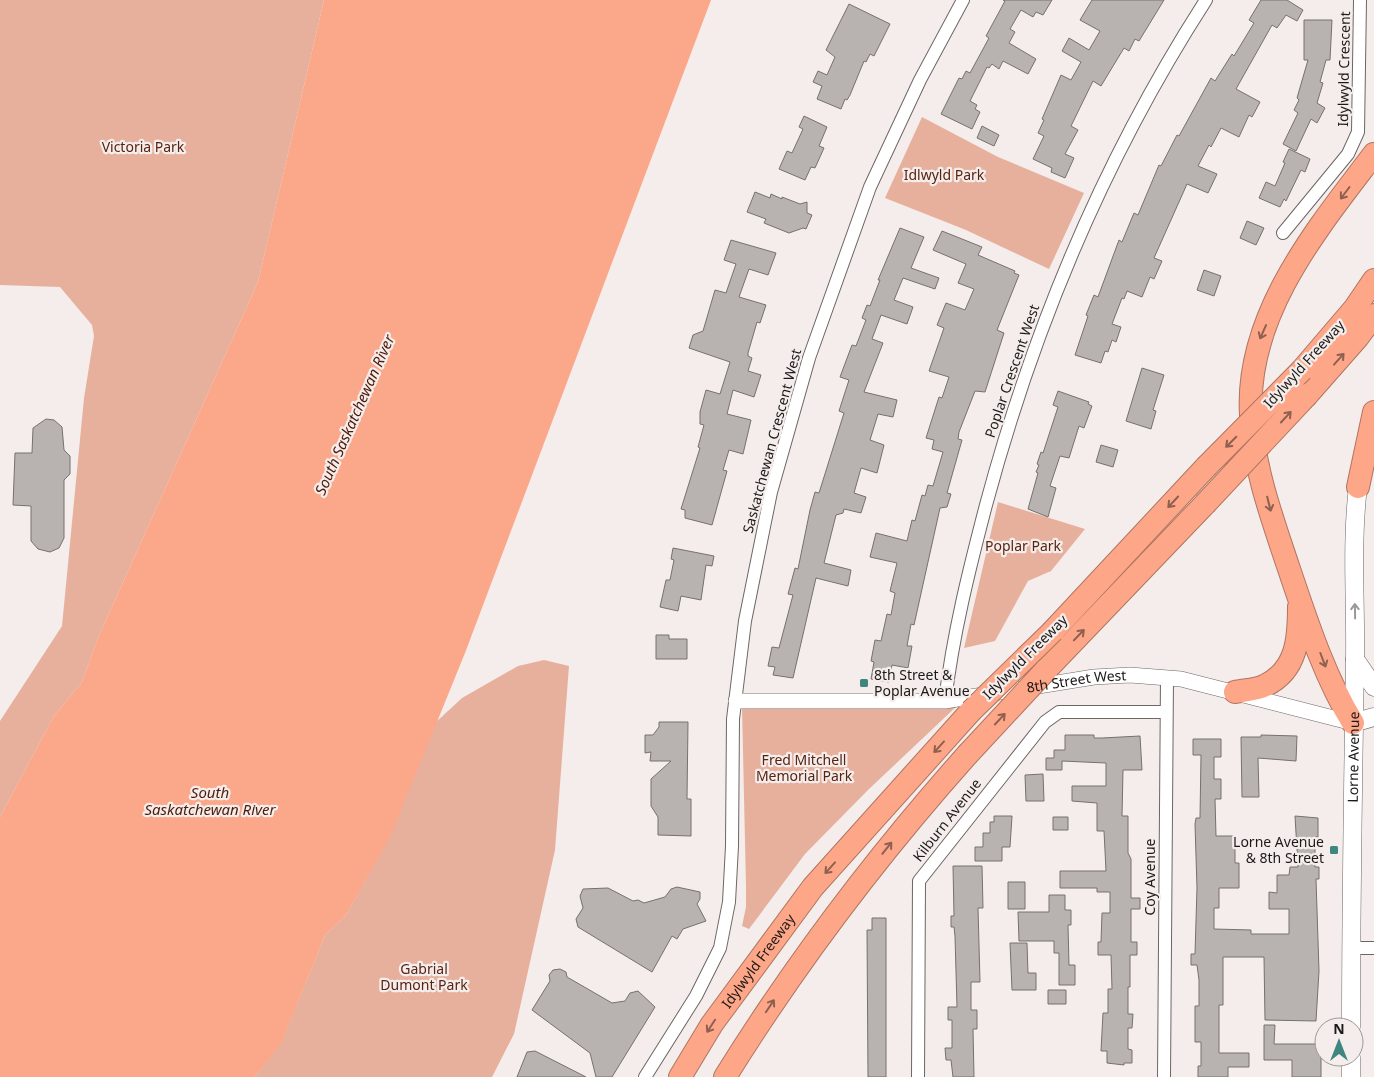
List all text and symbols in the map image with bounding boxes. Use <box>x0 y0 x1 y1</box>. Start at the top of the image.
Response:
street label: Idylwyld Crescent <box>1333 11 1354 127</box>
park label: Victoria Park <box>102 137 185 156</box>
park label: Idlwyld Park <box>904 165 985 184</box>
one-way arrow <box>1339 186 1350 199</box>
street label: Poplar Crescent West <box>980 302 1043 440</box>
street label: Idylwyld Freeway <box>1259 315 1349 412</box>
one-way arrow <box>1257 324 1267 339</box>
water label: South Saskatchewan River <box>310 330 399 498</box>
street label: Saskatchewan Crescent West <box>738 347 805 535</box>
one-way arrow <box>1333 352 1345 365</box>
one-way arrow <box>1280 411 1292 424</box>
one-way arrow <box>1225 436 1237 448</box>
one-way arrow <box>1167 496 1179 509</box>
one-way arrow <box>1265 496 1274 512</box>
park label: Poplar Park <box>985 536 1062 555</box>
one-way arrow <box>1350 603 1360 619</box>
street label: Idylwyld Freeway <box>978 610 1072 703</box>
one-way arrow <box>1073 629 1085 641</box>
one-way arrow <box>1319 652 1328 668</box>
place label: 8th Street & Poplar Avenue <box>874 665 970 700</box>
street label: 8th Street West <box>1025 665 1127 697</box>
marker: 8th Street & Poplar Avenue <box>858 677 870 689</box>
street label: Lorne Avenue <box>1343 711 1363 803</box>
one-way arrow <box>994 713 1006 726</box>
one-way arrow <box>933 741 945 754</box>
park label: Fred Mitchell Memorial Park <box>756 750 853 785</box>
street label: Kilburn Avenue <box>908 774 985 865</box>
water label: South Saskatchewan River <box>144 782 277 819</box>
place label: Lorne Avenue & 8th Street <box>1233 832 1324 867</box>
street label: Coy Avenue <box>1140 838 1159 915</box>
one-way arrow <box>882 841 893 854</box>
marker: Lorne Avenue & 8th Street <box>1328 844 1340 856</box>
one-way arrow <box>824 862 836 875</box>
street label: Idylwyld Freeway <box>717 909 799 1012</box>
park label: Gabrial Dumont Park <box>380 959 468 994</box>
one-way arrow <box>765 1000 775 1014</box>
north arrow <box>1314 1017 1364 1067</box>
one-way arrow <box>706 1018 716 1032</box>
text: N <box>1333 1019 1345 1038</box>

